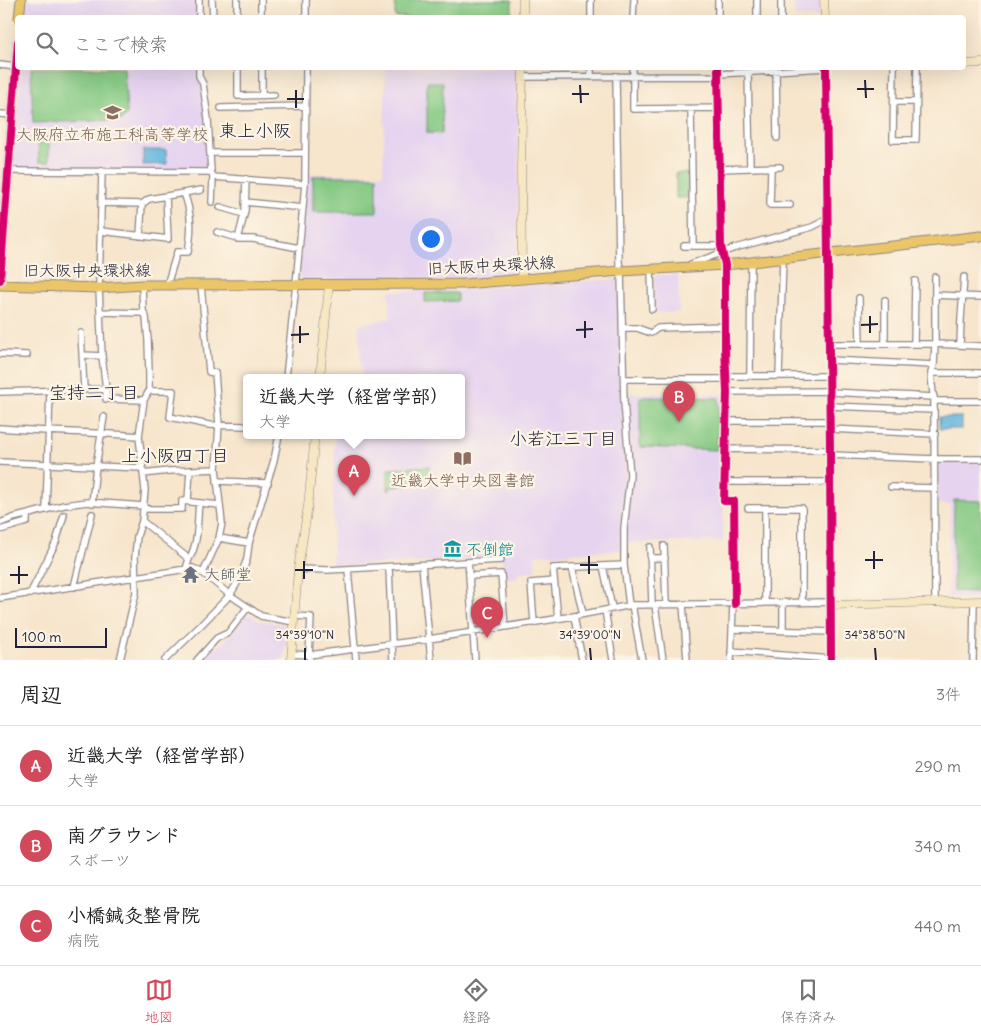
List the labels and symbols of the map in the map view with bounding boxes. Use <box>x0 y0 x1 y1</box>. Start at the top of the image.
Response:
school or university icon: 大阪府立布施工科高等学校 <box>102 103 122 123</box>
district label: 東上小阪 <box>219 119 291 142</box>
place label: 大阪府立布施工科高等学校 <box>16 124 208 144</box>
your location <box>418 226 444 252</box>
street label: 旧大阪中央環状線 <box>427 252 555 278</box>
street label: 旧大阪中央環状線 <box>23 260 151 280</box>
district label: 宝持二丁目 <box>49 381 139 404</box>
pin: B <box>663 381 695 422</box>
district label: 小若江三丁目 <box>509 427 617 450</box>
district label: 上小阪四丁目 <box>121 444 229 467</box>
library icon: 近畿大学中央図書館 <box>453 449 473 469</box>
pin: A <box>338 455 370 496</box>
place label: 近畿大学中央図書館 <box>391 470 535 490</box>
museum icon: 不倒館 <box>442 539 462 559</box>
place label: 不倒館 <box>466 539 514 559</box>
temple icon: 大師堂 <box>180 564 200 584</box>
place label: 大師堂 <box>204 564 252 584</box>
pin: C <box>471 597 503 638</box>
scale bar <box>15 625 108 648</box>
text: 34°39'10"N <box>276 627 334 642</box>
text: 34°39'00"N <box>559 627 621 642</box>
text: 34°38'50"N <box>845 627 905 642</box>

